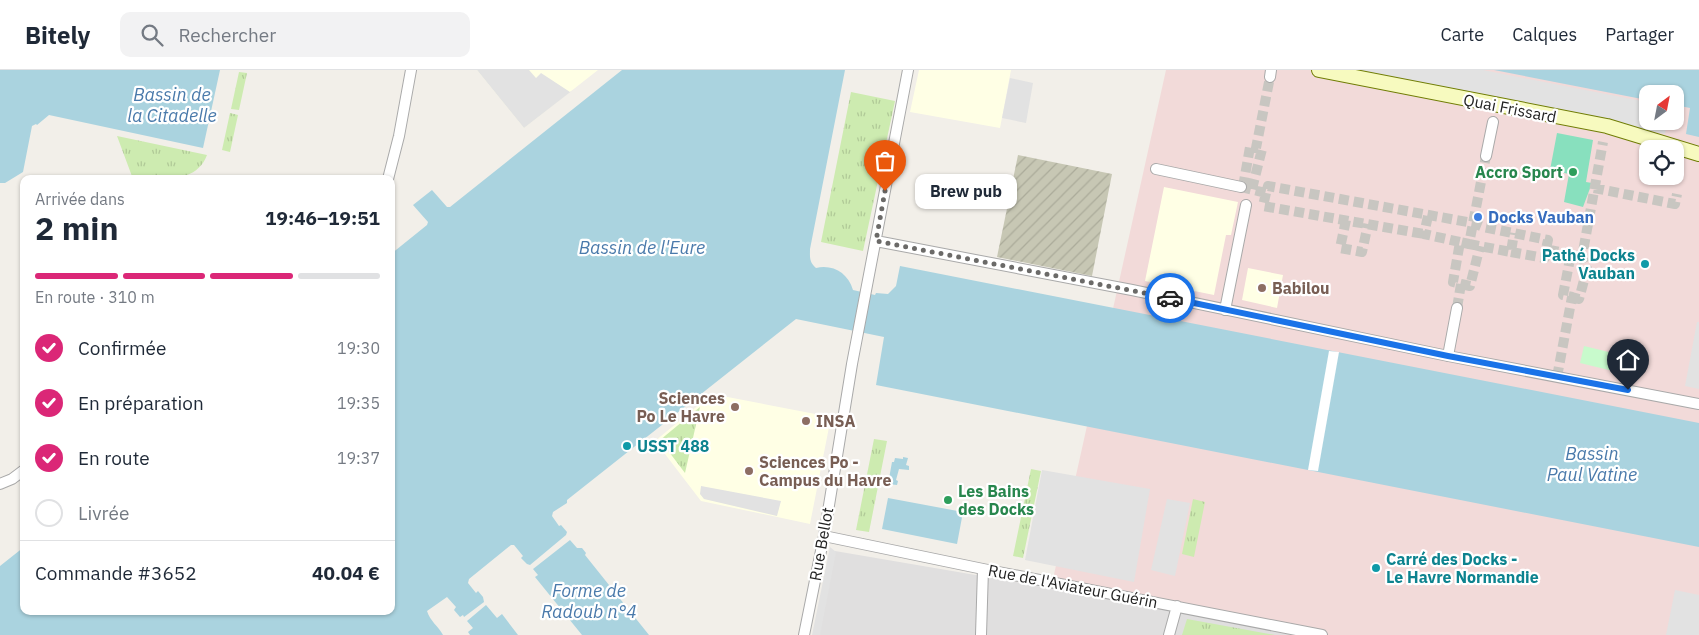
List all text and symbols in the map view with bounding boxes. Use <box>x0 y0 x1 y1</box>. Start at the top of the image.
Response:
search box <box>120 12 470 57</box>
text: Bitely <box>25 19 90 51</box>
icon: search <box>138 21 166 49</box>
text: Rechercher <box>178 23 276 47</box>
text: Carte <box>1441 23 1484 46</box>
text: Calques <box>1512 23 1577 46</box>
text: Partager <box>1605 23 1674 46</box>
water label: Bassin de la Citadelle <box>127 83 217 127</box>
north arrow <box>1639 85 1684 130</box>
map controls <box>1639 85 1684 185</box>
street label: Quai Frissard <box>1462 89 1558 127</box>
pin <box>864 140 906 191</box>
button: locate <box>1639 140 1684 185</box>
icon: bag <box>871 147 899 175</box>
place label: Accro Sport <box>1475 162 1563 182</box>
marker: Accro Sport <box>1567 166 1579 178</box>
callout: Brew pub <box>915 174 1018 208</box>
text: Brew pub <box>930 181 1002 201</box>
text: Arrivée dans <box>35 189 125 209</box>
text: 19:46–19:51 <box>265 206 380 230</box>
text: 2 min <box>35 207 119 249</box>
place label: Docks Vauban <box>1488 207 1594 227</box>
marker: Docks Vauban <box>1472 211 1484 223</box>
water label: Bassin de l'Eure <box>579 236 705 259</box>
place label: Pathé Docks Vauban <box>1542 245 1635 283</box>
marker: Pathé Docks Vauban <box>1639 258 1651 270</box>
courier <box>1145 273 1195 323</box>
place label: Babilou <box>1272 278 1330 298</box>
marker: Babilou <box>1256 282 1268 294</box>
icon: car <box>1156 284 1184 312</box>
text: En route · 310 m <box>35 287 155 307</box>
icon: check <box>35 334 63 362</box>
text: Confirmée <box>78 336 166 360</box>
text: 19:30 <box>337 338 380 358</box>
pin <box>1607 339 1649 390</box>
icon: home <box>1614 346 1642 374</box>
place label: Sciences Po Le Havre <box>636 388 725 426</box>
icon: check <box>35 389 63 417</box>
text: En préparation <box>78 391 204 415</box>
text: 19:35 <box>337 393 380 413</box>
marker: Sciences Po Le Havre <box>729 401 741 413</box>
place label: INSA <box>816 411 855 431</box>
marker: INSA <box>800 415 812 427</box>
place label: USST 488 <box>637 436 709 456</box>
marker: USST 488 <box>621 440 633 452</box>
water label: Bassin Paul Vatine <box>1547 442 1637 486</box>
icon: check <box>35 444 63 472</box>
text: En route <box>78 446 150 470</box>
text: 19:37 <box>337 448 380 468</box>
place label: Sciences Po - Campus du Havre <box>759 452 891 490</box>
marker: Sciences Po - Campus du Havre <box>743 465 755 477</box>
place label: Les Bains des Docks <box>958 481 1034 519</box>
marker: Les Bains des Docks <box>942 494 954 506</box>
text: Livrée <box>78 501 129 525</box>
street label: Rue Bellot <box>805 506 837 582</box>
place label: Carré des Docks - Le Havre Normandie <box>1386 549 1539 587</box>
street label: Rue de l'Aviateur Guérin <box>986 560 1160 612</box>
text: Commande #3652 <box>35 561 197 585</box>
text: 40.04 € <box>312 561 380 585</box>
marker: Carré des Docks - Le Havre Normandie <box>1370 562 1382 574</box>
water label: Forme de Radoub n°4 <box>541 579 637 623</box>

